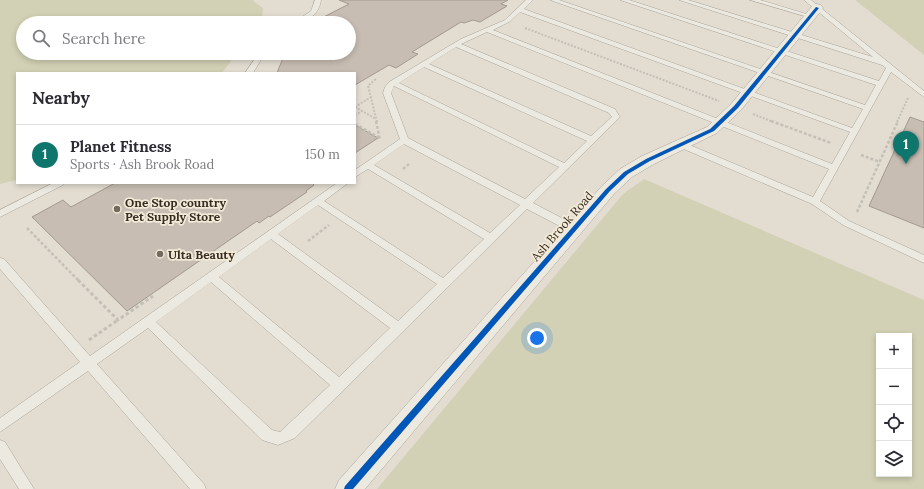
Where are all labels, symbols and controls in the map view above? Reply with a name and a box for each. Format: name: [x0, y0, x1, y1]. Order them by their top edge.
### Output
search box: [16, 16, 356, 60]
icon: search: [30, 27, 52, 49]
text: Search here: [62, 29, 145, 48]
text: Nearby: [32, 87, 90, 109]
pin: 1: [893, 131, 919, 164]
text: Planet Fitness: [70, 137, 171, 156]
text: 1: [42, 146, 48, 163]
text: 150 m: [305, 146, 340, 163]
text: Sports · Ash Brook Road: [70, 156, 214, 173]
street label: Ash Brook Road: [527, 188, 596, 265]
place label: One Stop country Pet Supply Store: [125, 195, 227, 224]
marker: One Stop country Pet Supply Store: [112, 204, 122, 214]
place label: Ulta Beauty: [168, 247, 235, 262]
marker: Ulta Beauty: [155, 249, 165, 259]
your location: [527, 328, 547, 348]
map controls: [876, 333, 912, 477]
button: +: [876, 333, 912, 369]
button: −: [876, 369, 912, 405]
button: locate: [876, 405, 912, 441]
button: layers: [876, 441, 912, 477]

